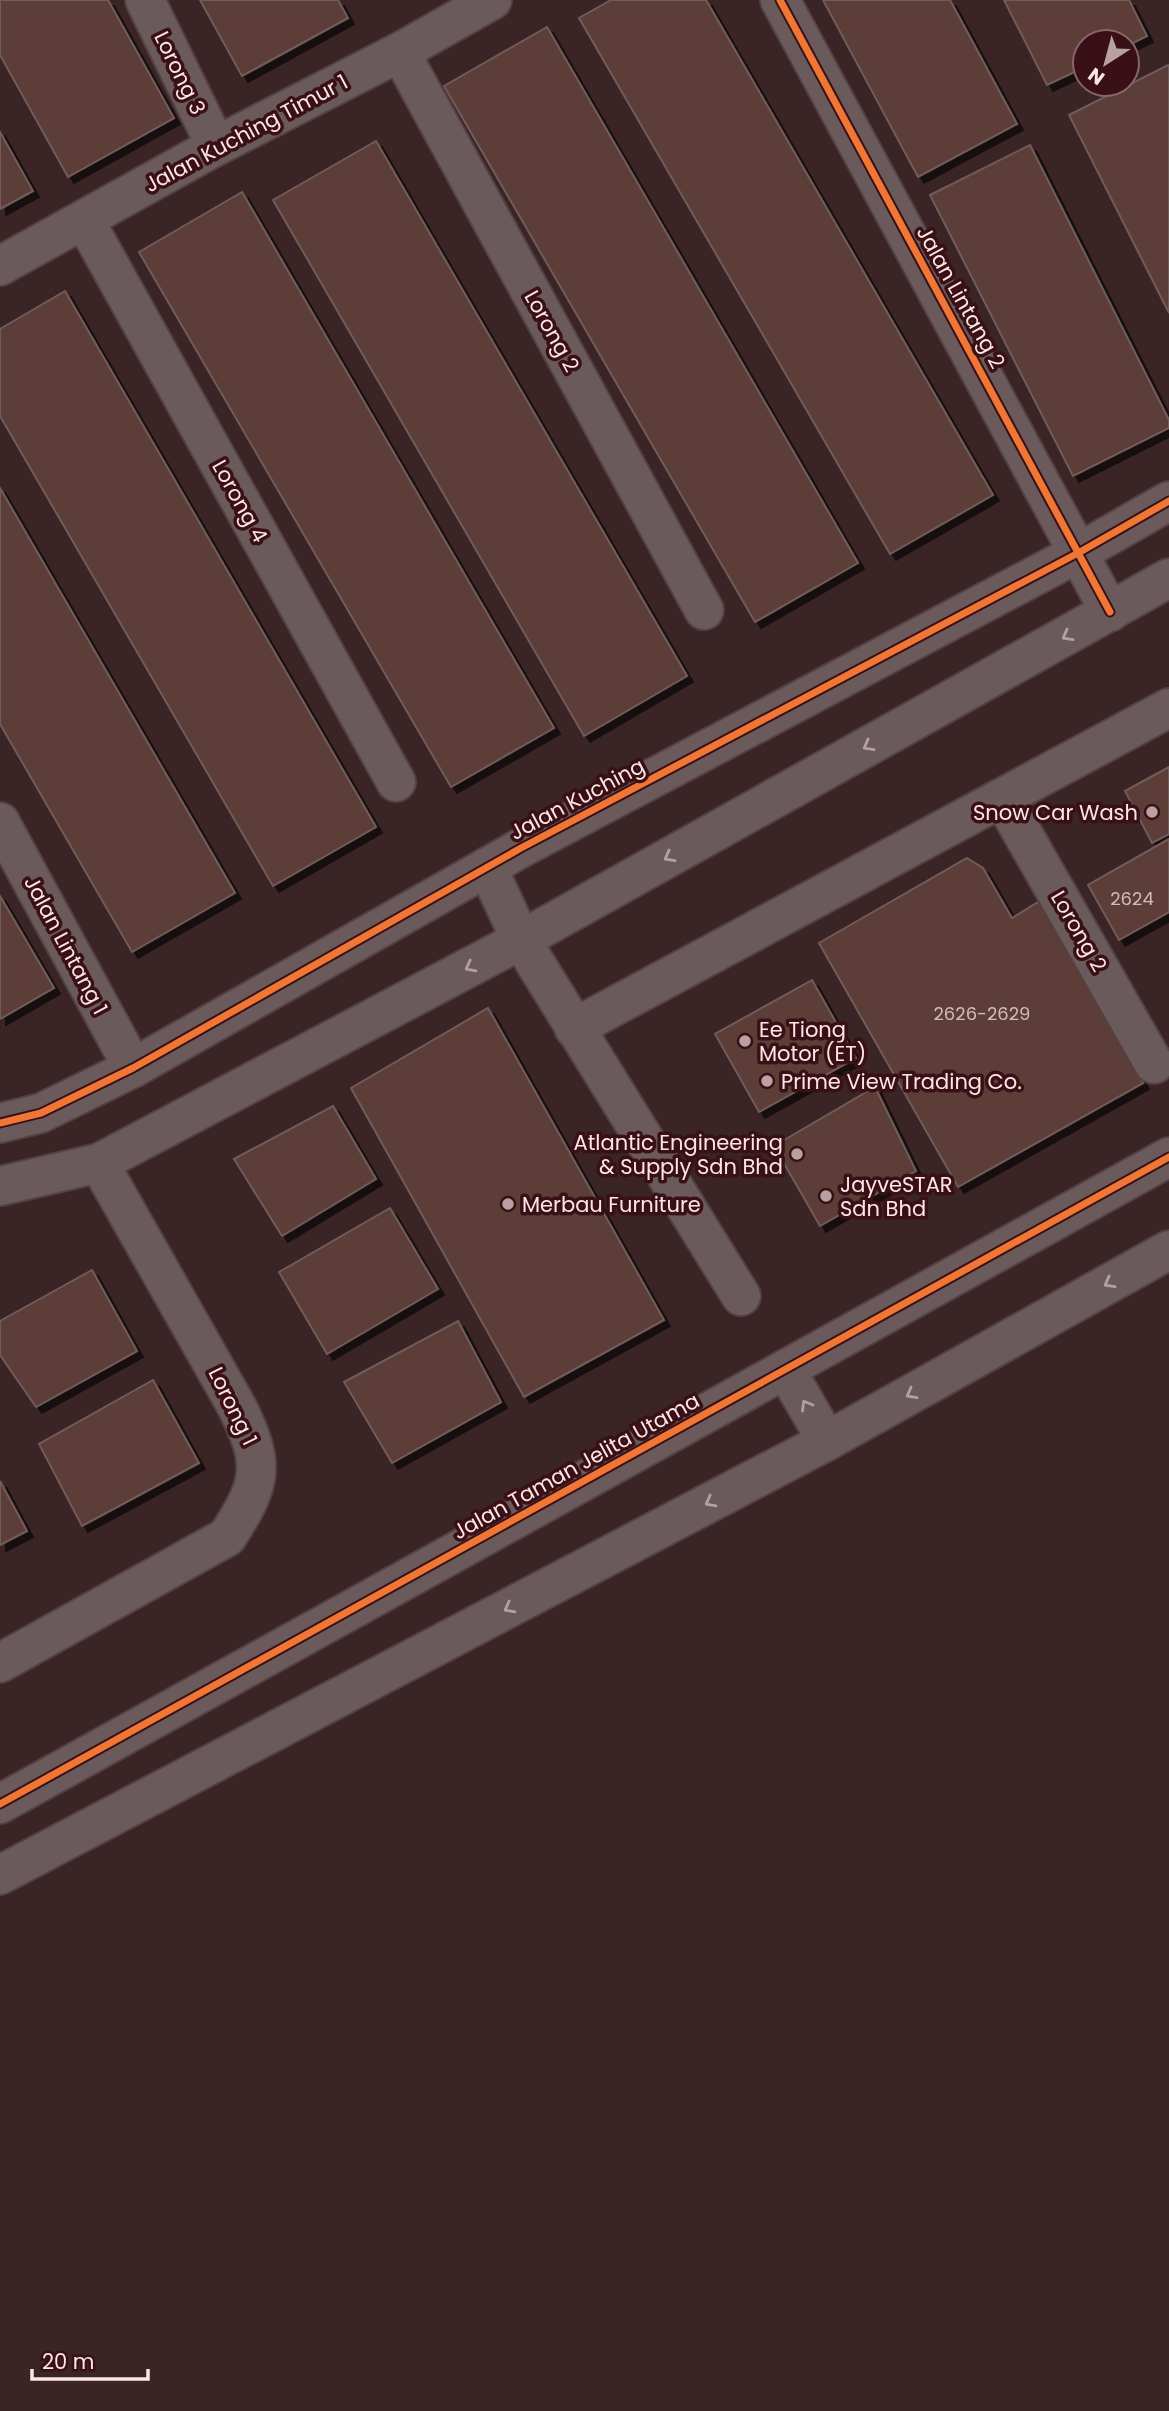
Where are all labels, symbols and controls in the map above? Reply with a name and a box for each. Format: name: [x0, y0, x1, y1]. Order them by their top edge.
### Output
street label: Lorong 3: [147, 26, 213, 120]
north arrow: [1071, 28, 1141, 98]
text: N: [1083, 61, 1110, 91]
street label: Jalan Kuching Timur 1: [139, 67, 353, 199]
street label: Jalan Lintang 2: [910, 221, 1012, 373]
street label: Lorong 2: [518, 285, 586, 377]
street label: Lorong 4: [205, 455, 275, 547]
one-way arrow: [1061, 628, 1074, 641]
one-way arrow: [863, 738, 875, 751]
street label: Jalan Kuching: [505, 751, 649, 847]
place label: Snow Car Wash: [973, 798, 1138, 827]
marker: Snow Car Wash: [1144, 804, 1160, 820]
one-way arrow: [664, 849, 677, 862]
street label: Jalan Lintang 1: [17, 871, 115, 1019]
street label: Lorong 2: [1044, 885, 1114, 977]
house number: 2624: [1110, 886, 1154, 911]
one-way arrow: [465, 959, 477, 972]
house number: 2626-2629: [934, 1001, 1030, 1026]
place label: Ee Tiong Motor (ET): [759, 1015, 866, 1068]
marker: Ee Tiong Motor (ET): [737, 1033, 753, 1049]
place label: Prime View Trading Co.: [781, 1067, 1022, 1096]
marker: Prime View Trading Co.: [759, 1073, 775, 1089]
place label: Atlantic Engineering & Supply Sdn Bhd: [574, 1128, 783, 1181]
marker: Atlantic Engineering & Supply Sdn Bhd: [789, 1146, 805, 1162]
place label: JayveSTAR Sdn Bhd: [840, 1170, 953, 1223]
marker: JayveSTAR Sdn Bhd: [818, 1188, 834, 1204]
place label: Merbau Furniture: [522, 1190, 701, 1219]
marker: Merbau Furniture: [500, 1196, 516, 1212]
one-way arrow: [1104, 1275, 1117, 1289]
street label: Lorong 1: [202, 1362, 264, 1450]
street label: Jalan Taman Jelita Utama: [447, 1386, 705, 1546]
one-way arrow: [905, 1386, 918, 1399]
one-way arrow: [801, 1400, 814, 1413]
one-way arrow: [705, 1494, 718, 1507]
one-way arrow: [504, 1600, 516, 1613]
scale bar: [32, 2338, 147, 2382]
text: 20 m: [42, 2347, 95, 2376]

